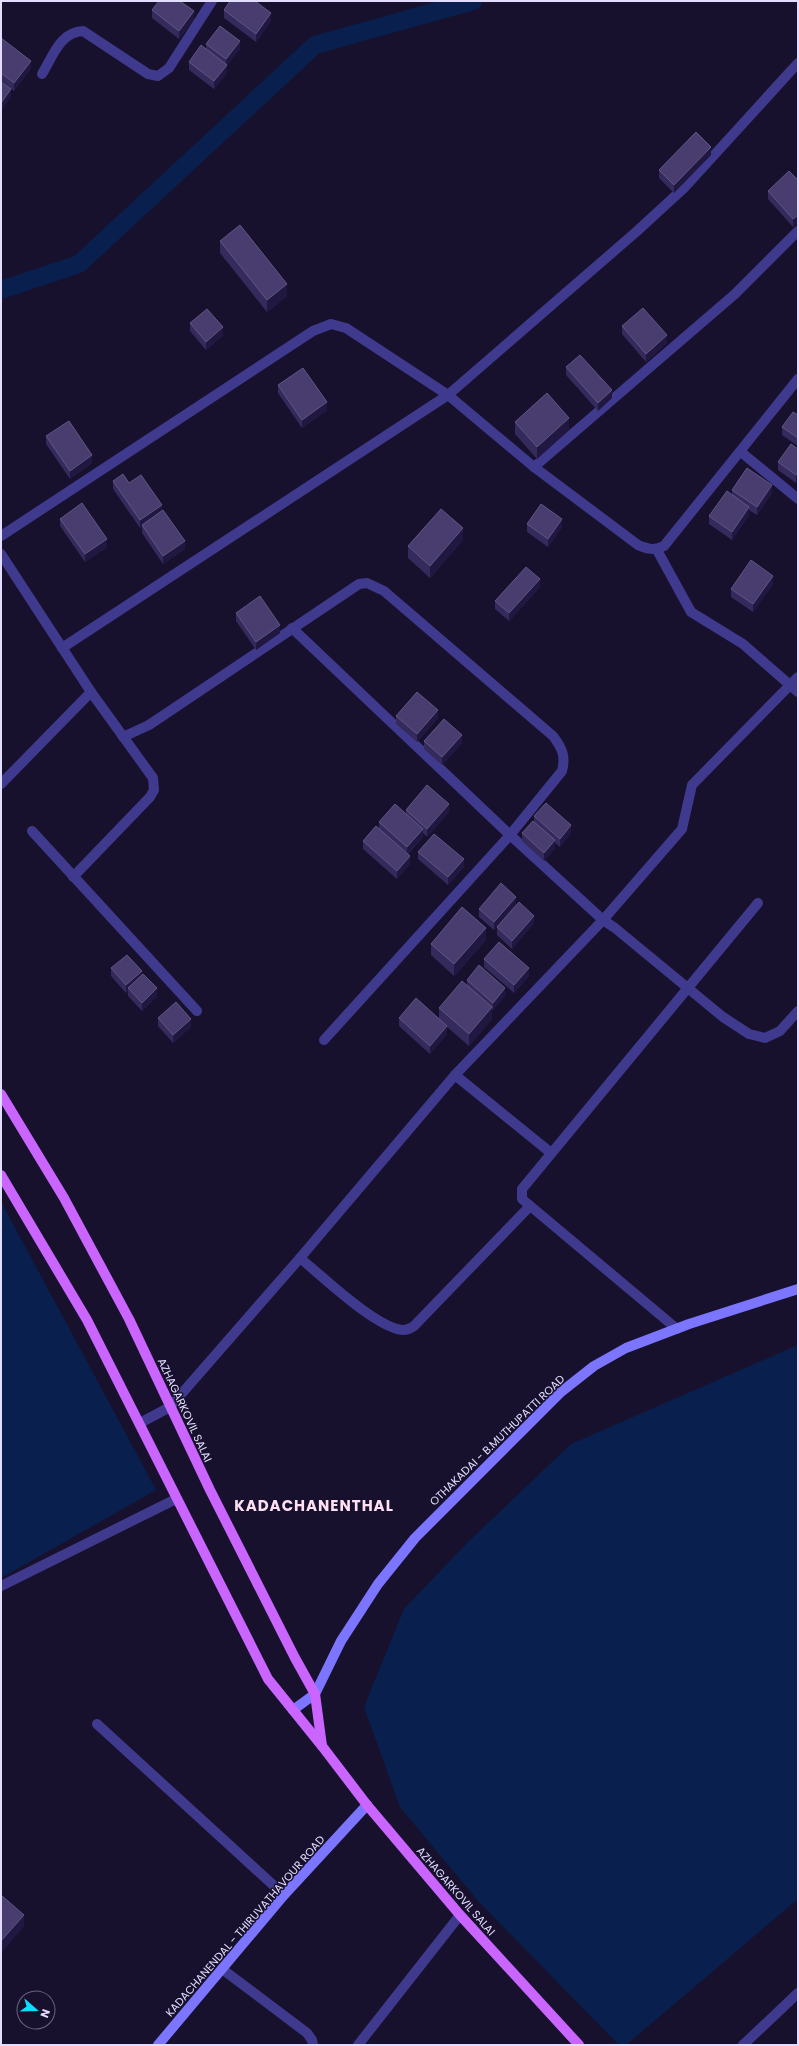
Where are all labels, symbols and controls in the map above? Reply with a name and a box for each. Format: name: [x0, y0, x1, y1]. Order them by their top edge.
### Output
street label: AZHAGARKOVIL SALAI: [154, 1355, 216, 1465]
street label: OTHAKADAI - B.MUTHUPATTI ROAD: [426, 1371, 568, 1509]
district label: KADACHANENTHAL: [234, 1495, 394, 1516]
street label: KADACHANENDAL - THIRUVATHAVOUR ROAD: [162, 1832, 328, 2020]
street label: AZHAGARKOVIL SALAI: [413, 1843, 499, 1939]
north arrow: [16, 1990, 56, 2030]
text: N: [36, 2007, 54, 2020]

